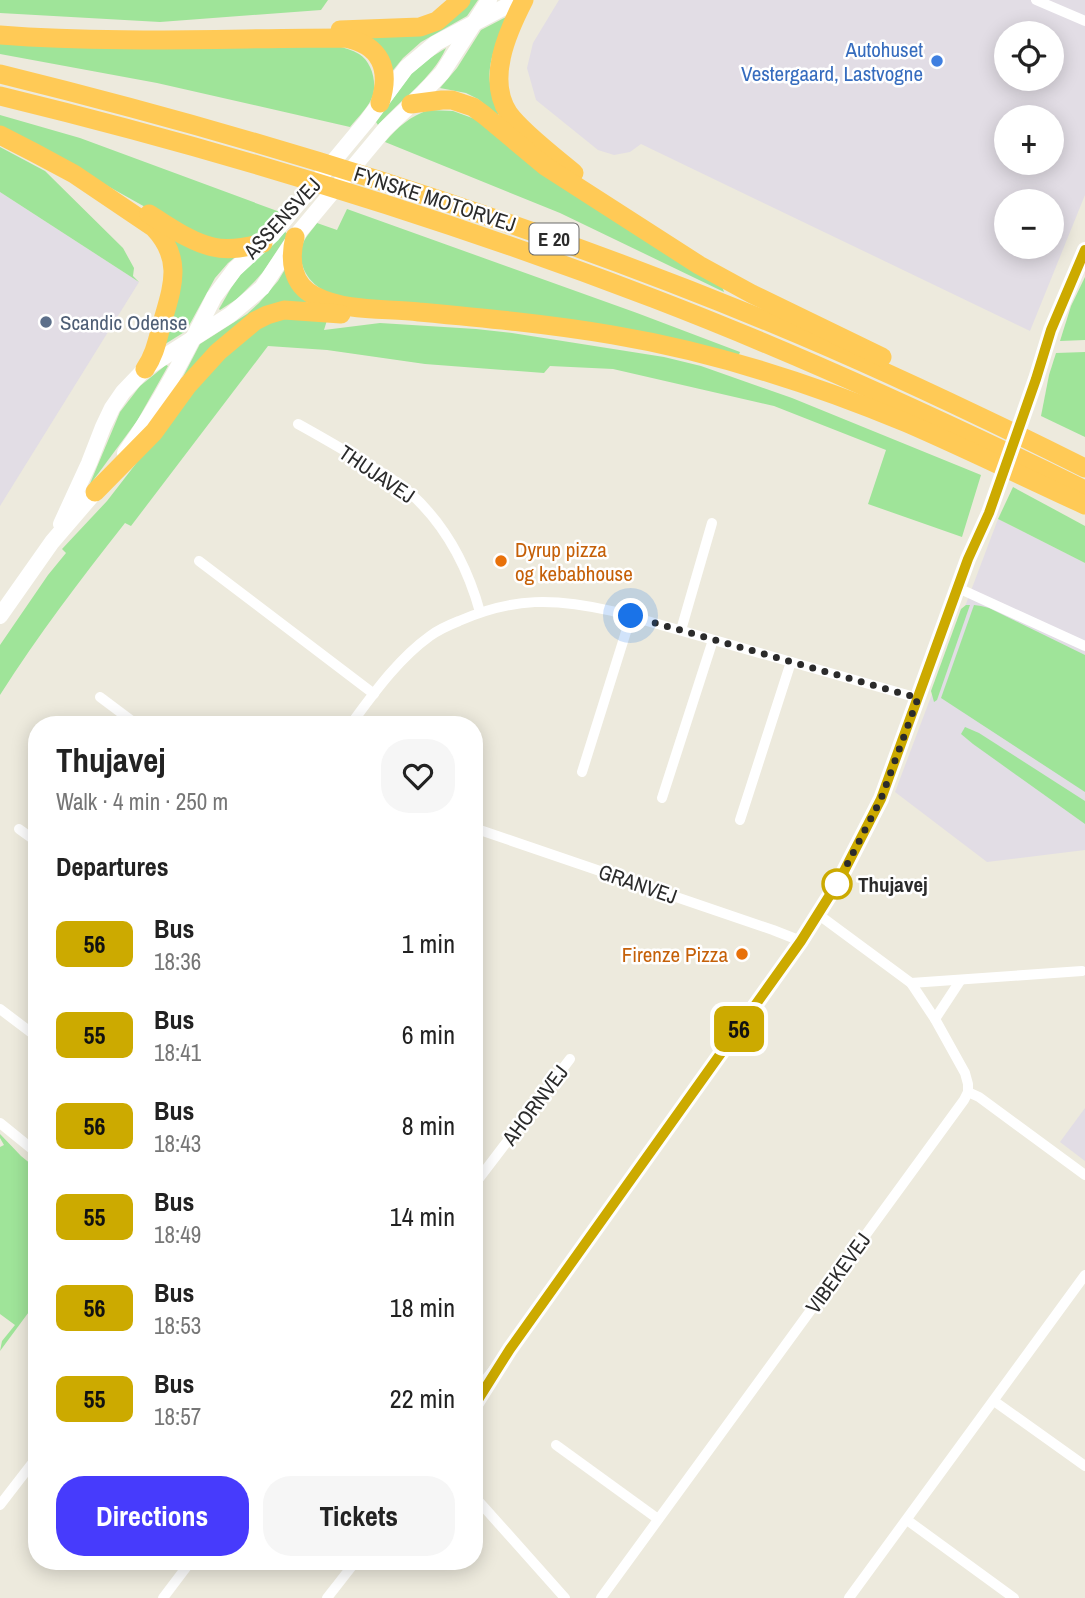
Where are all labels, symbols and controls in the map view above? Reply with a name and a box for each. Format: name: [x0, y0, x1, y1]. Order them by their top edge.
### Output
map controls: [994, 21, 1064, 259]
button: locate: [994, 21, 1064, 91]
place label: Autohuset Vestergaard, Lastvogne: [741, 35, 923, 88]
marker: Autohuset Vestergaard, Lastvogne: [929, 53, 945, 69]
button: +: [994, 105, 1064, 175]
street label: FYNSKE MOTORVEJ: [350, 159, 520, 239]
street label: ASSENSVEJ: [236, 171, 327, 266]
button: −: [994, 189, 1064, 259]
road number: E 20: [530, 224, 578, 255]
place label: Scandic Odense: [60, 308, 187, 337]
marker: Scandic Odense: [38, 314, 54, 330]
street label: THUJAVEJ: [333, 438, 421, 510]
place label: Dyrup pizza og kebabhouse: [515, 535, 633, 588]
marker: Dyrup pizza og kebabhouse: [493, 553, 509, 569]
your location: [613, 598, 648, 633]
text: Thujavej: [56, 738, 166, 782]
button: heart: [381, 739, 455, 813]
text: Walk · 4 min · 250 m: [56, 786, 228, 817]
text: Departures: [56, 849, 169, 884]
street label: GRANVEJ: [595, 857, 681, 911]
marker: Thujavej: [822, 869, 852, 899]
place label: Thujavej: [858, 870, 928, 899]
text: Bus: [154, 911, 194, 946]
text: 1 min: [402, 926, 455, 961]
text: 56: [84, 928, 105, 960]
place label: Firenze Pizza: [622, 940, 728, 969]
text: 18:36: [154, 946, 201, 977]
marker: Firenze Pizza: [734, 946, 750, 962]
text: Bus: [154, 1002, 194, 1037]
line badge: 56: [708, 1006, 770, 1052]
text: 56: [728, 1013, 750, 1045]
text: 6 min: [402, 1017, 455, 1052]
text: 55: [84, 1019, 105, 1051]
text: 18:41: [154, 1037, 201, 1068]
street label: AHORNVEJ: [495, 1059, 575, 1152]
text: Bus: [154, 1093, 194, 1128]
text: 8 min: [402, 1108, 455, 1143]
text: 56: [84, 1110, 105, 1142]
text: 18:43: [154, 1128, 201, 1159]
text: Bus: [154, 1184, 194, 1219]
text: 14 min: [390, 1199, 455, 1234]
text: 55: [84, 1201, 105, 1233]
text: 18:49: [154, 1219, 201, 1250]
street label: VIBEKEVEJ: [799, 1227, 877, 1319]
text: Bus: [154, 1275, 194, 1310]
text: 18 min: [390, 1290, 455, 1325]
text: 56: [84, 1292, 105, 1324]
text: 18:53: [154, 1310, 201, 1341]
text: Bus: [154, 1366, 194, 1401]
text: 22 min: [390, 1381, 455, 1416]
text: 55: [84, 1383, 105, 1415]
text: 18:57: [154, 1401, 201, 1432]
button: Directions: [56, 1476, 249, 1556]
button: Tickets: [263, 1476, 455, 1556]

